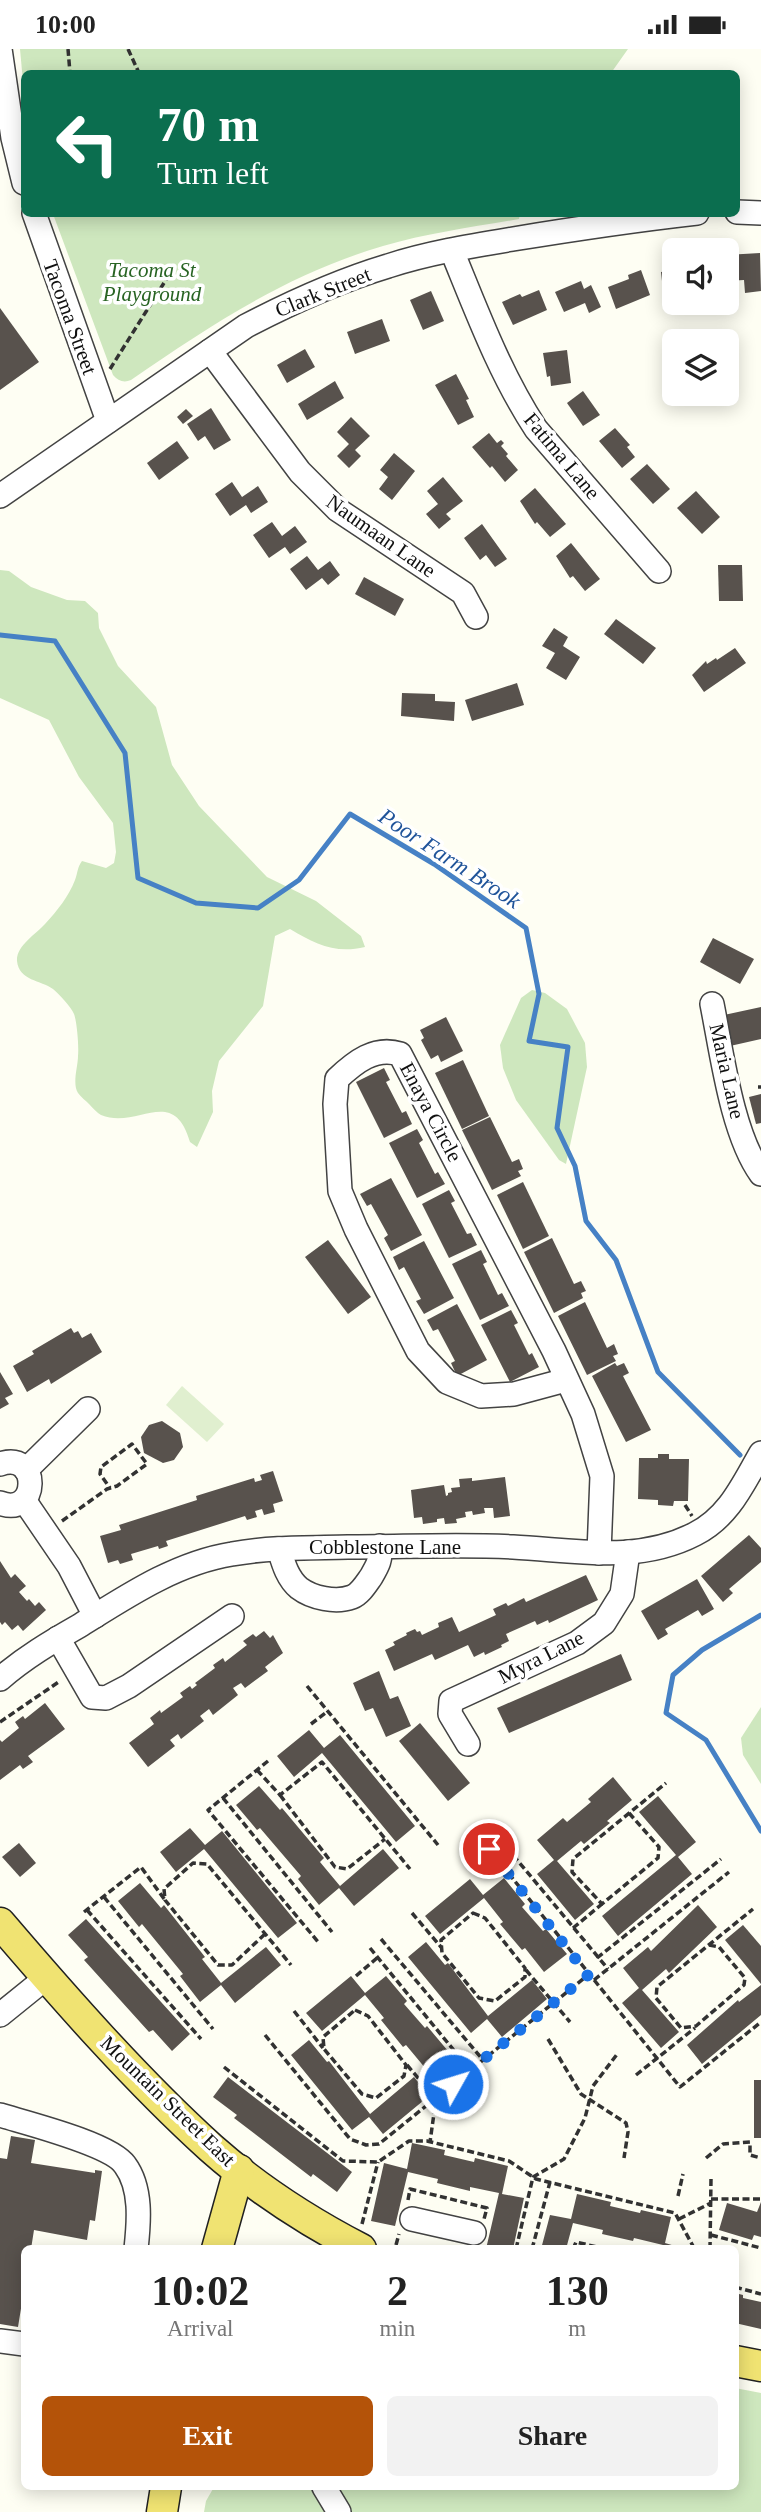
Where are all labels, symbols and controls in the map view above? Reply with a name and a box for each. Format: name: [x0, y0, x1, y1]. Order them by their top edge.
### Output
text: 10:00: [35, 10, 96, 39]
text: 70 m: [157, 97, 259, 152]
icon: left: [42, 98, 133, 189]
text: Turn left: [157, 155, 269, 191]
map controls: [662, 238, 739, 406]
button: sound: [662, 238, 739, 315]
street label: Tacoma Street: [38, 256, 102, 378]
park label: Tacoma St Playground: [102, 258, 202, 306]
street label: Clark Street: [272, 262, 374, 322]
button: layers: [662, 329, 739, 406]
street label: Fatima Lane: [519, 408, 605, 504]
street label: Naumaan Lane: [322, 490, 440, 582]
water label: Poor Farm Brook: [373, 803, 526, 914]
street label: Maria Lane: [704, 1021, 750, 1121]
street label: Enaya Circle: [395, 1058, 467, 1166]
street label: Cobblestone Lane: [309, 1535, 461, 1559]
street label: Myra Lane: [494, 1625, 588, 1689]
pin: [459, 1819, 519, 1879]
icon: arrive: [470, 1830, 508, 1868]
street label: Mountain Street East: [96, 2031, 240, 2171]
position arrow: [416, 2047, 490, 2121]
text: 10:02: [151, 2268, 249, 2314]
text: 2: [387, 2268, 408, 2314]
text: 130: [546, 2268, 609, 2314]
text: Arrival: [167, 2316, 234, 2341]
text: min: [380, 2316, 415, 2341]
text: m: [568, 2316, 586, 2341]
button: Exit: [42, 2396, 373, 2476]
button: Share: [387, 2396, 718, 2476]

